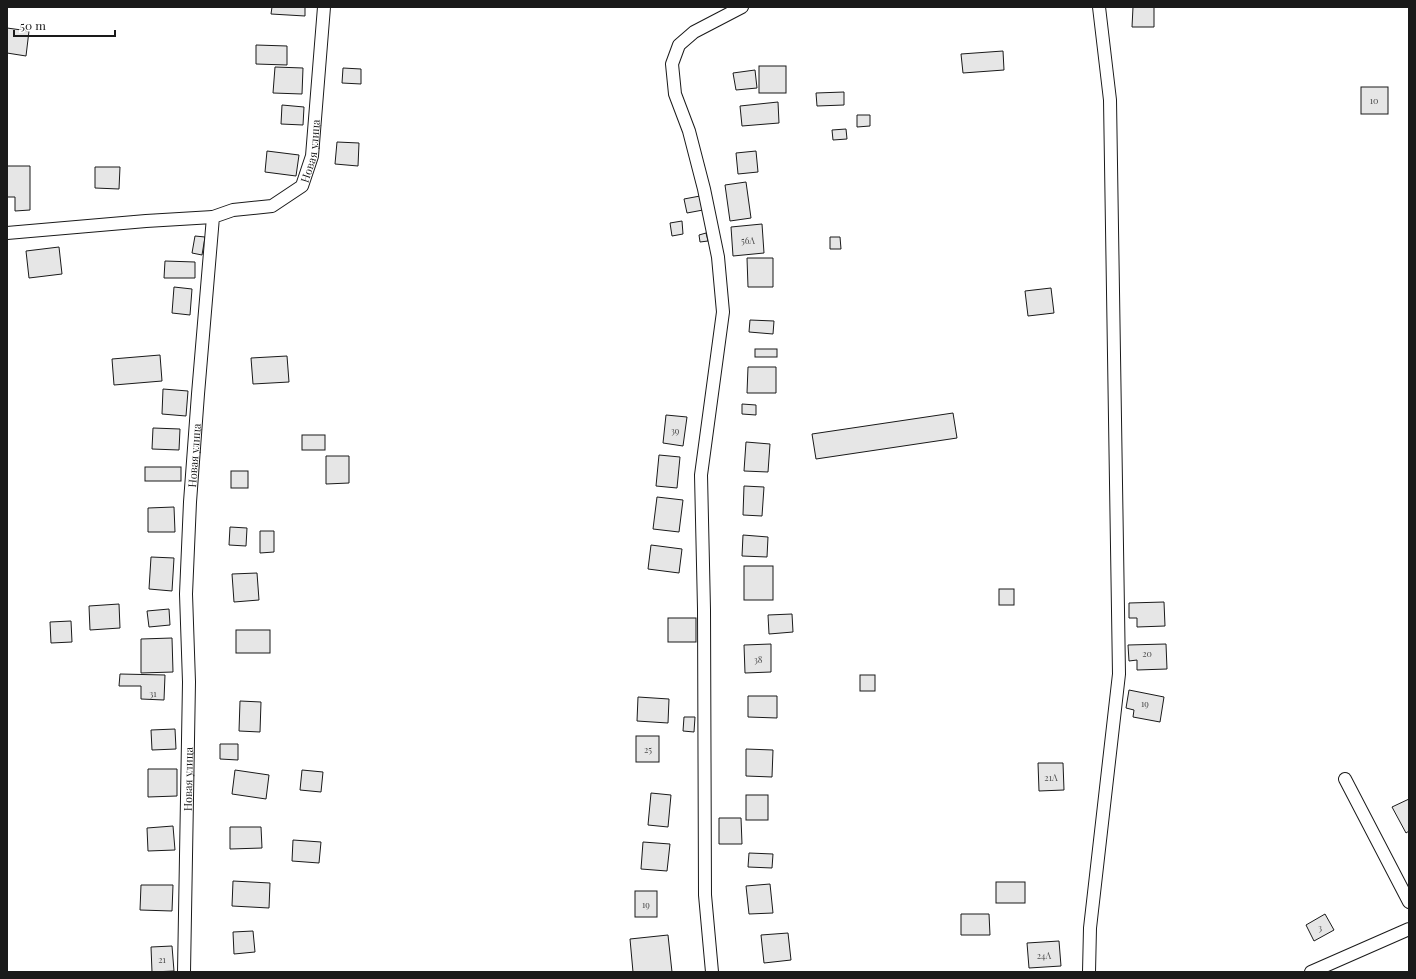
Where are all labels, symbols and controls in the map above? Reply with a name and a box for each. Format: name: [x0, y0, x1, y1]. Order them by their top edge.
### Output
scale bar: [14, 12, 115, 38]
text: 50 m: [20, 17, 46, 33]
house number: 10: [1370, 94, 1378, 106]
street label: Новая улица: [296, 118, 322, 184]
house number: 56А: [741, 234, 755, 246]
street label: Новая улица: [184, 422, 203, 488]
house number: 39: [671, 424, 680, 436]
house number: 20: [1142, 647, 1152, 659]
house number: 38: [754, 653, 763, 665]
house number: 31: [149, 687, 157, 699]
house number: 19: [1141, 697, 1149, 709]
house number: 25: [644, 743, 652, 755]
street label: Новая улица: [179, 746, 195, 811]
house number: 21А: [1044, 771, 1058, 783]
house number: 19: [642, 898, 650, 910]
house number: 3: [1318, 921, 1322, 933]
house number: 24А: [1037, 949, 1052, 961]
house number: 21: [158, 953, 166, 965]

